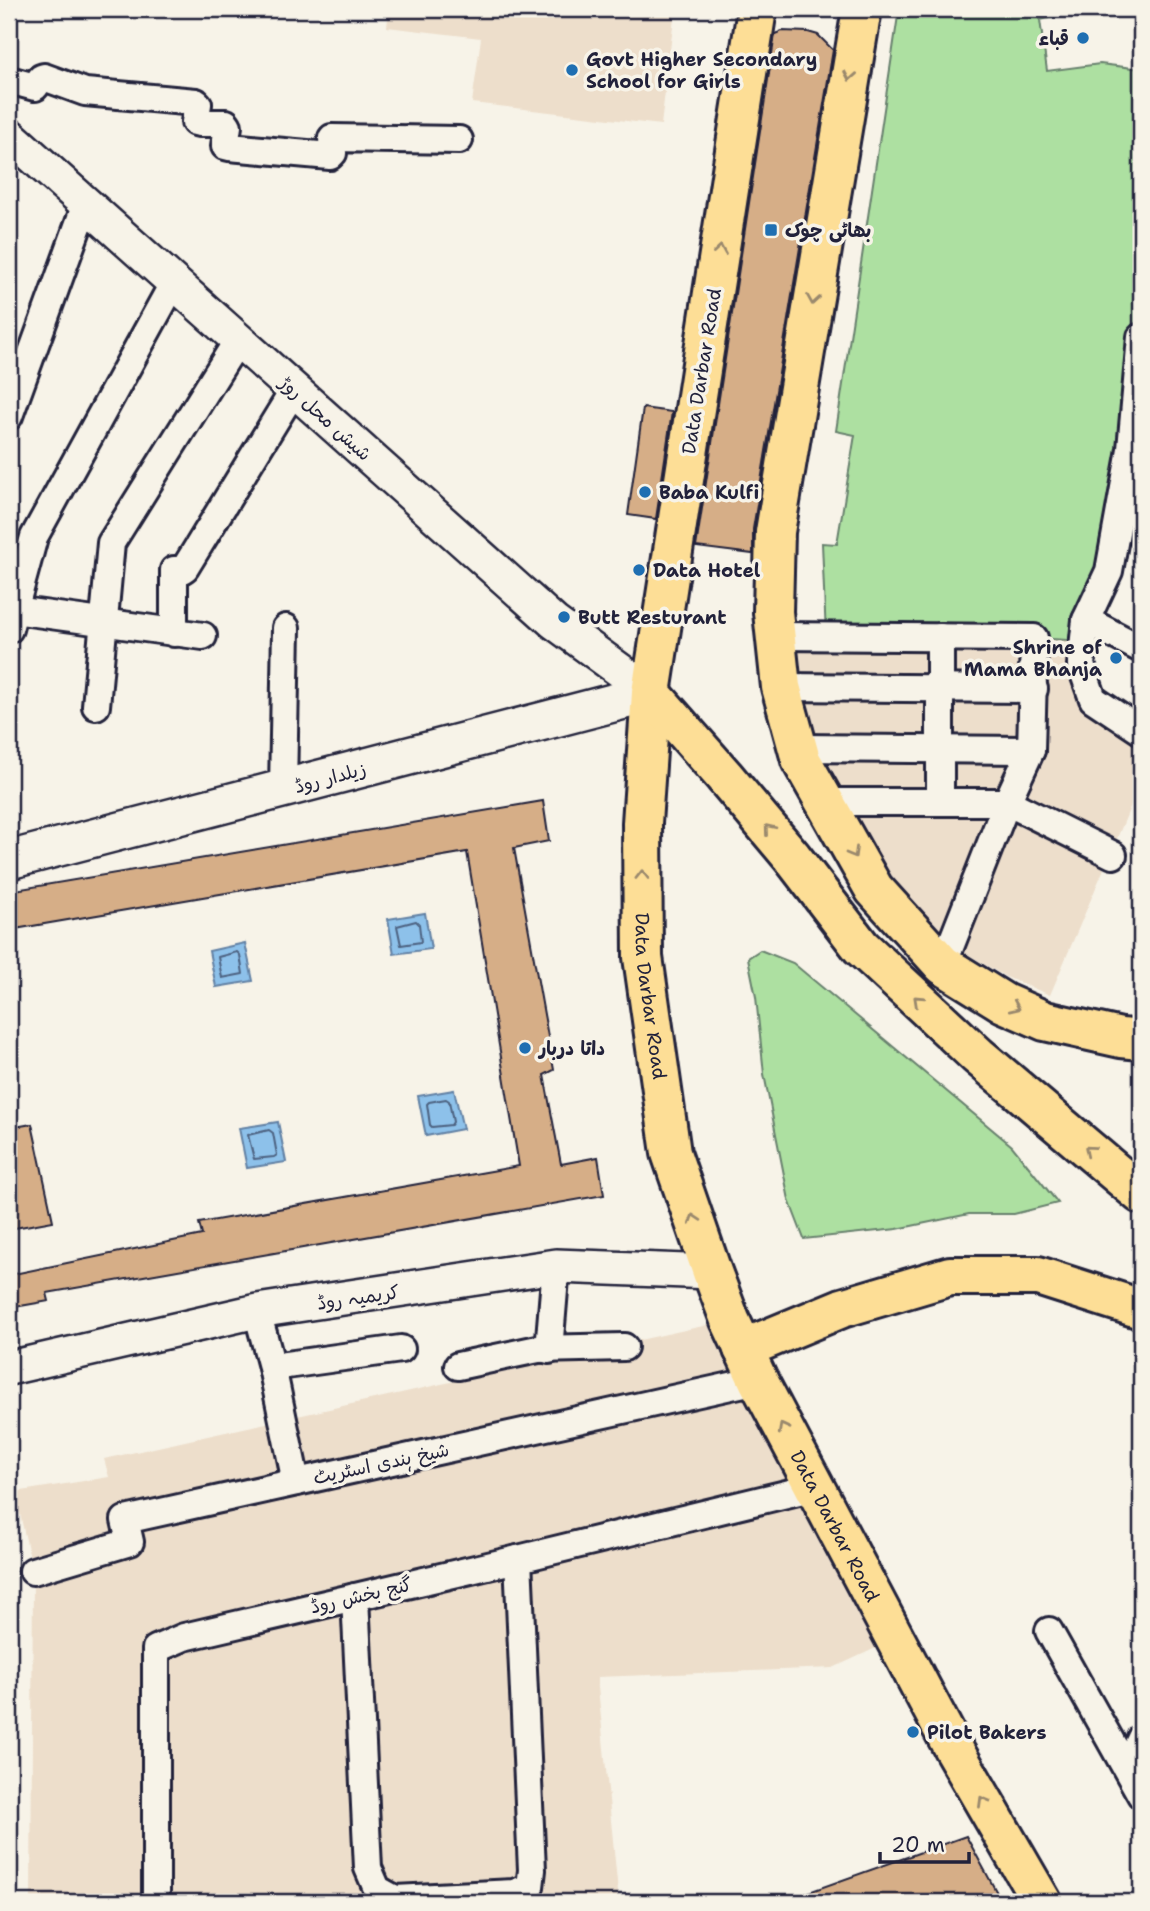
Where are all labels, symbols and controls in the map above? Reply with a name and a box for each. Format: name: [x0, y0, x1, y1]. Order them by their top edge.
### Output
place label: قباء: [1039, 26, 1069, 51]
marker: قباء: [1075, 30, 1091, 46]
place label: Govt Higher Secondary School for Girls: [586, 47, 817, 94]
marker: Govt Higher Secondary School for Girls: [564, 62, 580, 78]
one-way arrow: [843, 70, 858, 82]
place label: بھاٹی چوک: [785, 218, 871, 243]
marker: بھاٹی چوک: [763, 222, 779, 238]
one-way arrow: [712, 244, 727, 255]
street label: Data Darbar Road: [676, 286, 727, 456]
one-way arrow: [806, 295, 821, 306]
street label: شیش محل روڑ: [273, 369, 377, 466]
place label: Baba Kulfi: [659, 480, 759, 505]
marker: Baba Kulfi: [637, 484, 653, 500]
place label: Data Hotel: [653, 558, 761, 583]
marker: Data Hotel: [631, 562, 647, 578]
place label: Butt Resturant: [578, 605, 726, 630]
marker: Butt Resturant: [556, 609, 572, 625]
place label: Shrine of Mama Bhanja: [964, 635, 1102, 682]
marker: Shrine of Mama Bhanja: [1108, 650, 1124, 666]
street label: زیلدار روڈ: [292, 756, 369, 799]
one-way arrow: [765, 825, 777, 838]
one-way arrow: [845, 846, 858, 859]
one-way arrow: [634, 869, 650, 879]
street label: Data Darbar Road: [630, 912, 672, 1081]
one-way arrow: [913, 996, 926, 1009]
one-way arrow: [1008, 999, 1020, 1013]
place label: داتا دربار: [537, 1036, 605, 1061]
marker: داتا دربار: [517, 1040, 533, 1056]
one-way arrow: [1084, 1146, 1097, 1158]
one-way arrow: [688, 1213, 702, 1225]
street label: کریمیہ روڈ: [315, 1279, 401, 1316]
one-way arrow: [778, 1422, 791, 1435]
street label: شیخ ہندی اسٹریٹ: [311, 1437, 452, 1492]
street label: Data Darbar Road: [785, 1446, 885, 1606]
street label: گنج بخش روڈ: [308, 1572, 414, 1619]
place label: Pilot Bakers: [927, 1720, 1046, 1745]
marker: Pilot Bakers: [905, 1724, 921, 1740]
one-way arrow: [978, 1795, 991, 1808]
scale bar: [880, 1820, 970, 1864]
text: 20 m: [891, 1831, 945, 1859]

